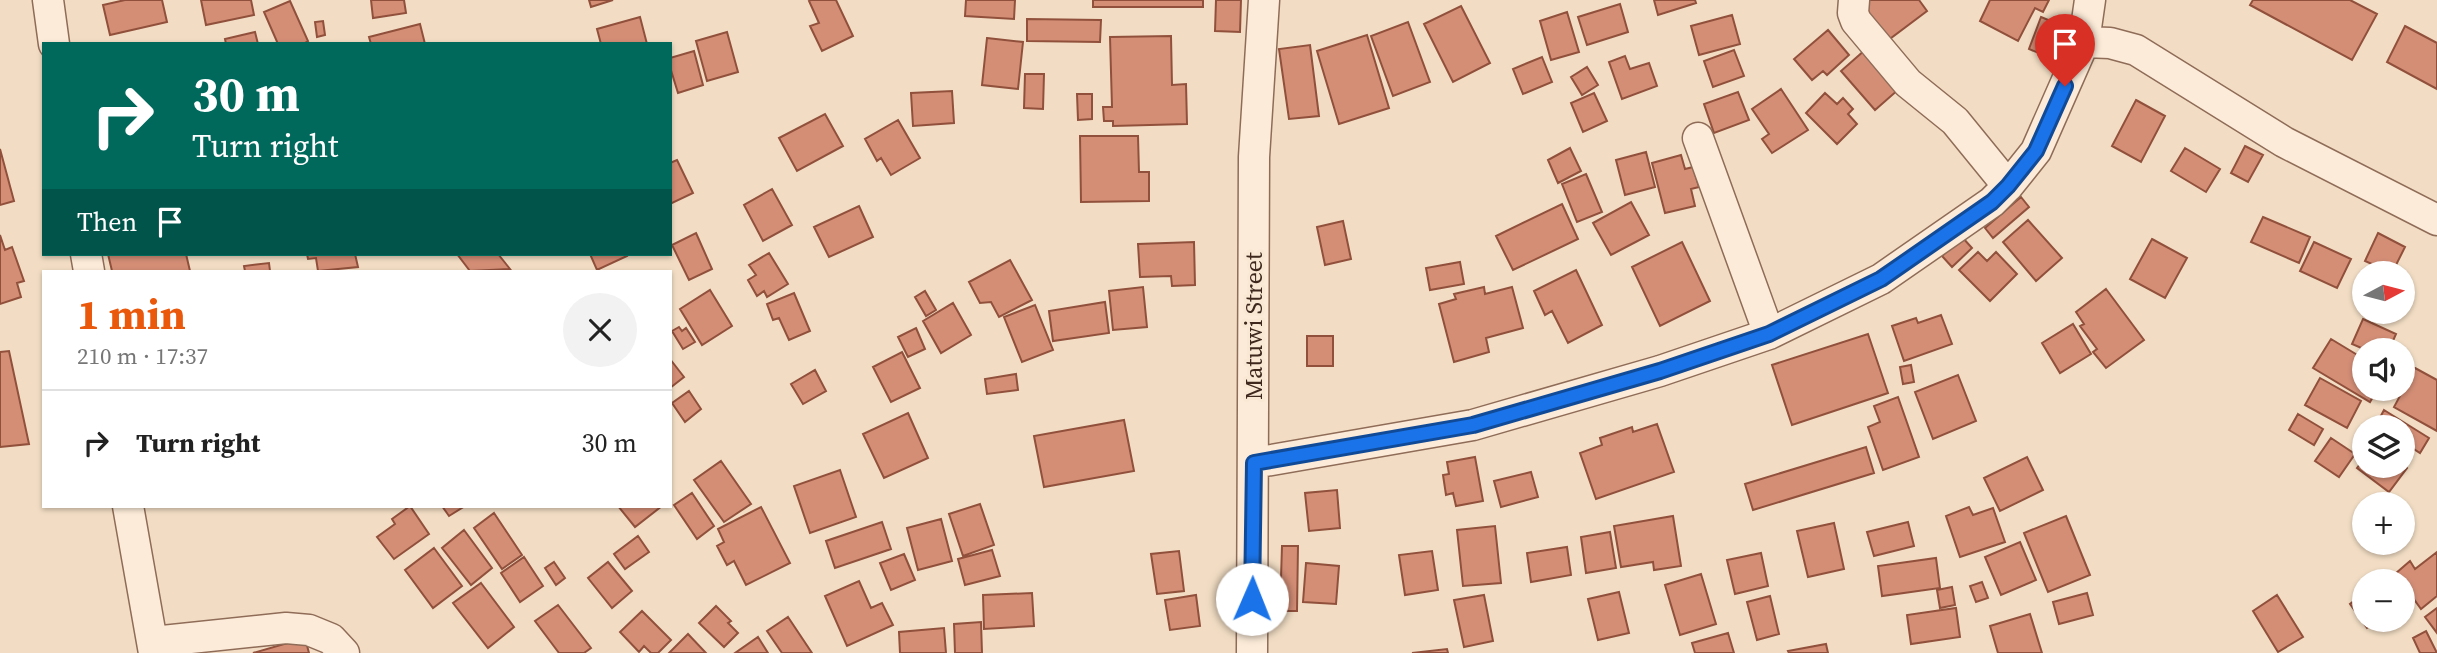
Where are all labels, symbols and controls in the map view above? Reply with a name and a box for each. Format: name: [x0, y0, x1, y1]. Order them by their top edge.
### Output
pin: [2035, 14, 2095, 86]
icon: arrive: [2046, 25, 2084, 63]
text: 30 m: [192, 60, 300, 127]
icon: right: [77, 70, 168, 161]
text: Turn right: [192, 124, 338, 168]
icon: arrive: [151, 203, 189, 241]
text: Then: [77, 204, 137, 240]
street label: Matuwi Street: [1237, 252, 1270, 400]
north arrow: [2352, 261, 2415, 324]
map controls: [2352, 261, 2415, 632]
text: 1 min: [77, 285, 186, 343]
button: close: [563, 293, 637, 367]
button: sound: [2352, 338, 2415, 401]
text: 210 m · 17:37: [77, 340, 208, 372]
button: layers: [2352, 415, 2415, 478]
icon: right: [77, 424, 115, 462]
text: Turn right: [136, 425, 260, 461]
text: 30 m: [582, 425, 637, 461]
button: +: [2352, 492, 2415, 555]
position arrow: [1215, 562, 1289, 636]
button: −: [2352, 569, 2415, 632]

